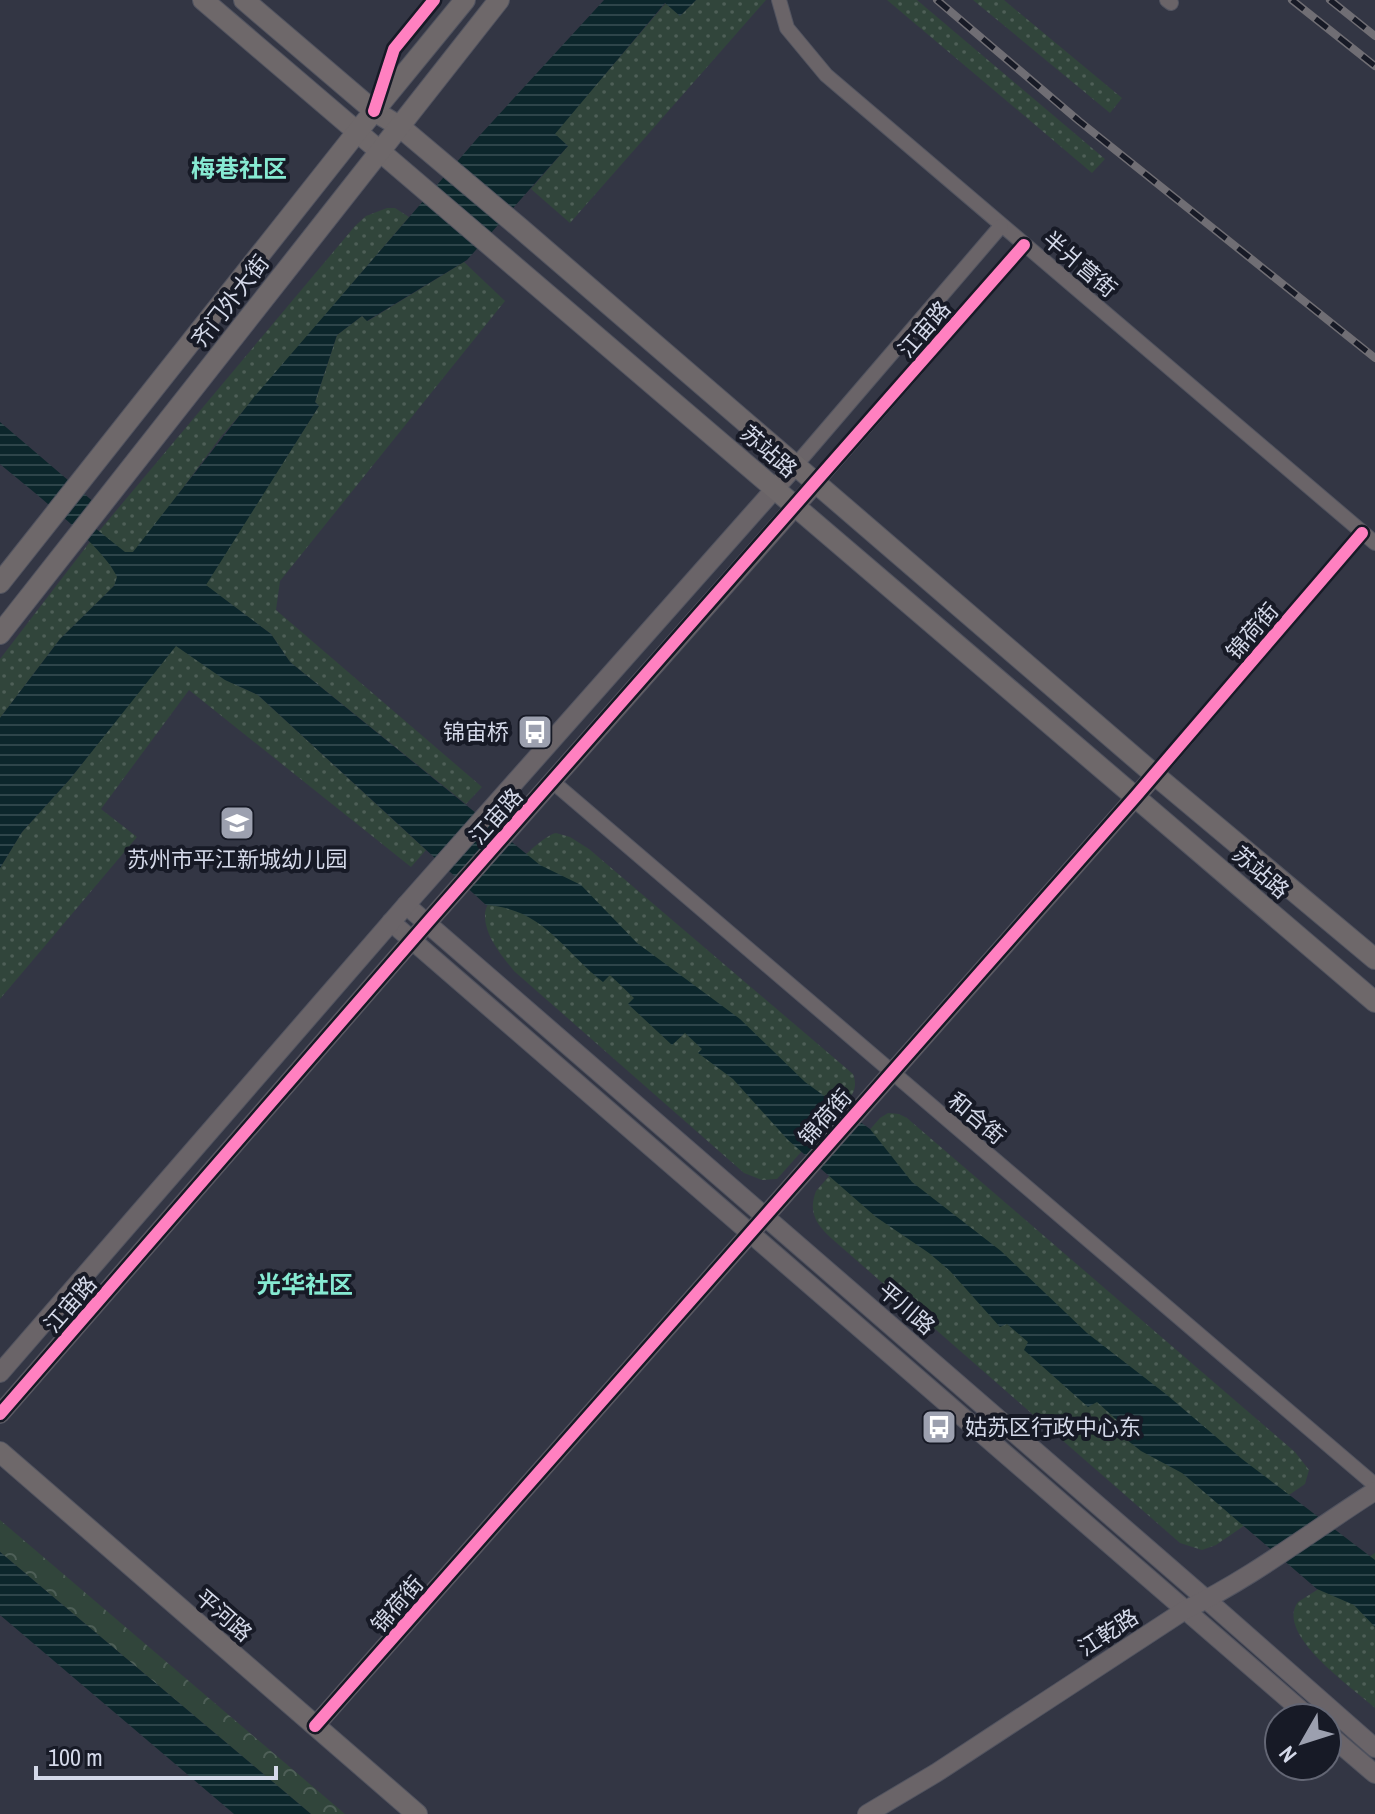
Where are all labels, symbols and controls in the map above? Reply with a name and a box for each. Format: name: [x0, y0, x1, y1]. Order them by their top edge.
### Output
district label: 梅巷社区: [191, 152, 287, 184]
street label: 半爿营街: [1037, 224, 1123, 304]
street label: 齐门外大街: [184, 248, 276, 354]
street label: 江宙路: [891, 294, 957, 364]
street label: 苏站路: [734, 418, 804, 484]
street label: 锦荷街: [1219, 596, 1285, 666]
bus stop icon: 锦宙桥: [516, 713, 554, 751]
place label: 锦宙桥: [443, 717, 509, 747]
street label: 江宙路: [463, 781, 529, 851]
school or university icon: 苏州市平江新城幼儿园: [218, 804, 256, 842]
street label: 苏站路: [1226, 839, 1296, 905]
place label: 苏州市平江新城幼儿园: [127, 844, 347, 874]
street label: 锦荷街: [792, 1082, 858, 1152]
street label: 和合街: [942, 1085, 1012, 1151]
district label: 光华社区: [257, 1268, 353, 1300]
street label: 江宙路: [37, 1269, 103, 1339]
street label: 平川路: [872, 1275, 942, 1341]
bus stop icon: 姑苏区行政中心东: [920, 1408, 958, 1446]
place label: 姑苏区行政中心东: [965, 1412, 1141, 1442]
street label: 锦荷街: [364, 1569, 430, 1639]
street label: 平河路: [189, 1582, 259, 1648]
street label: 江乾路: [1072, 1601, 1144, 1663]
north arrow: [1263, 1702, 1343, 1782]
scale bar: [36, 1730, 276, 1780]
text: N: [1272, 1740, 1303, 1769]
text: 100 m: [48, 1741, 103, 1773]

